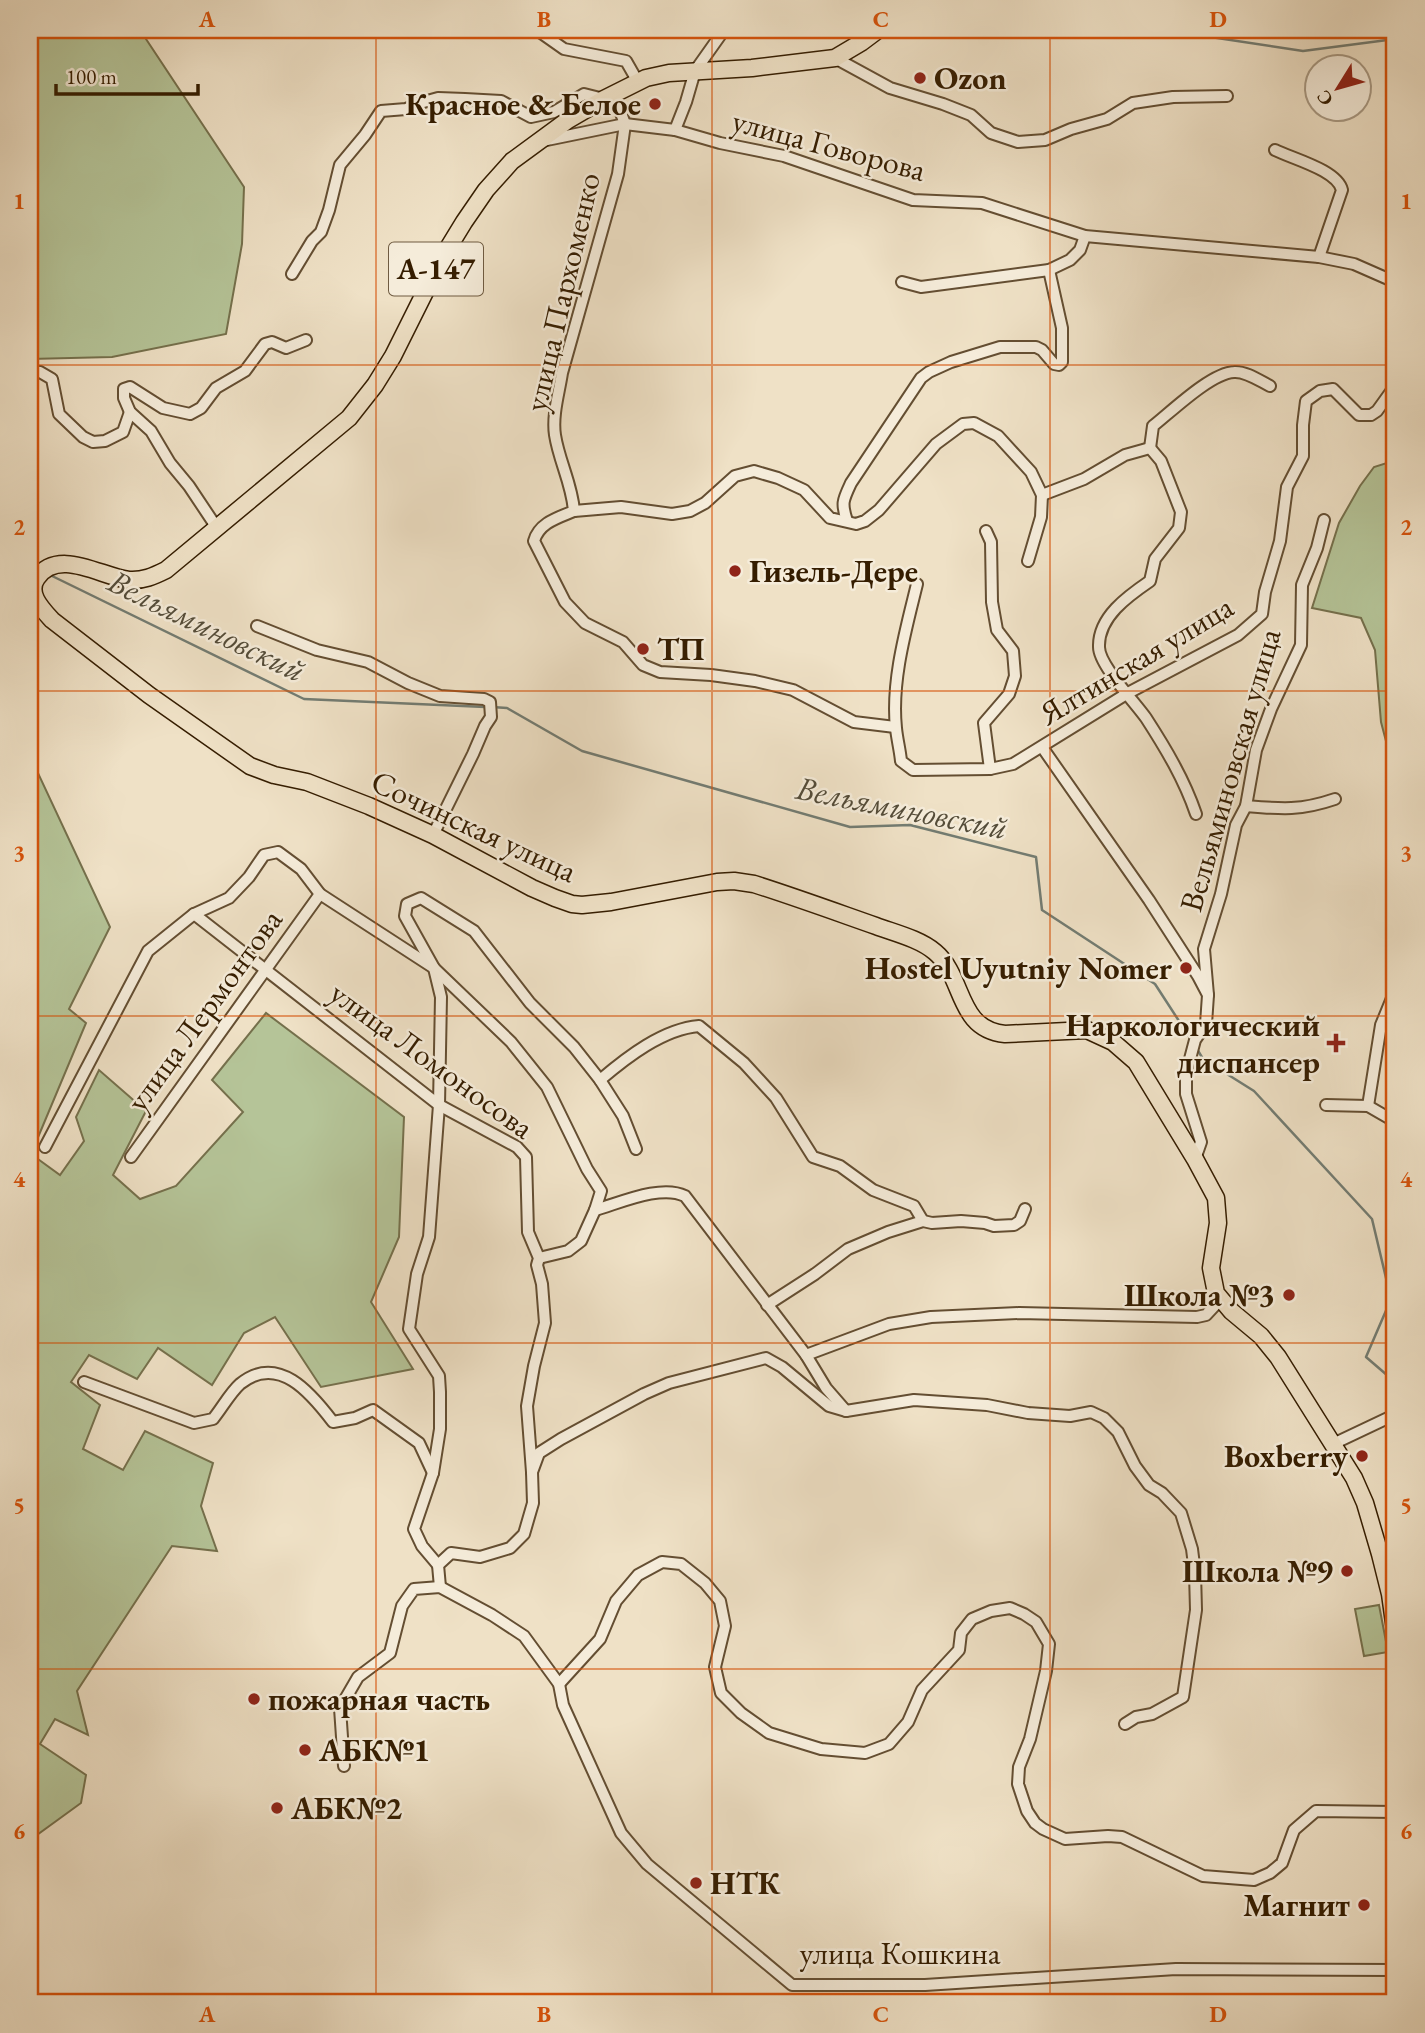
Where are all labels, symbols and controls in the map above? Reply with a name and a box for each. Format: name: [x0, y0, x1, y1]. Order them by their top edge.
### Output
text: A: [198, 4, 216, 34]
text: B: [537, 4, 551, 34]
text: C: [873, 4, 889, 34]
text: D: [1209, 4, 1227, 34]
scale bar: [56, 52, 198, 96]
north arrow: [1302, 52, 1372, 122]
place label: Ozon: [934, 57, 1007, 99]
text: 100 m: [66, 63, 117, 90]
marker: Ozon: [912, 70, 928, 86]
place label: Красное & Белое: [405, 83, 641, 125]
text: С: [1311, 85, 1339, 111]
marker: Красное & Белое: [647, 96, 663, 112]
street label: улица Говорова: [728, 99, 931, 191]
street label: улица Пархоменко: [514, 168, 610, 416]
text: 1: [13, 186, 25, 216]
text: 1: [1400, 186, 1412, 216]
road number: А-147: [389, 243, 483, 296]
text: 2: [13, 512, 25, 542]
text: 2: [1400, 512, 1412, 542]
place label: Гизель-Дере: [749, 550, 918, 592]
water label: Вельяминовский: [100, 559, 312, 692]
marker: Гизель-Дере: [727, 563, 743, 579]
street label: Ялтинская улица: [1030, 585, 1241, 735]
street label: Вельяминовская улица: [1170, 623, 1291, 916]
place label: ТП: [657, 628, 705, 670]
marker: ТП: [635, 641, 651, 657]
street label: Сочинская улица: [365, 760, 584, 892]
water label: Вельяминовский: [792, 766, 1011, 849]
text: 3: [13, 838, 25, 868]
text: 3: [1400, 838, 1412, 868]
street label: улица Лермонтова: [116, 900, 292, 1120]
place label: Hostel Uyutniy Nomer: [865, 947, 1173, 989]
marker: Hostel Uyutniy Nomer: [1178, 960, 1194, 976]
street label: улица Ломоносова: [322, 972, 543, 1148]
place label: Наркологический диспансер: [1066, 1004, 1320, 1083]
marker: Наркологический диспансер: [1326, 1033, 1346, 1053]
text: 4: [13, 1164, 26, 1194]
text: 4: [1400, 1164, 1413, 1194]
place label: Школа №3: [1124, 1274, 1275, 1316]
marker: Школа №3: [1281, 1287, 1297, 1303]
place label: Boxberry: [1224, 1435, 1349, 1477]
marker: Boxberry: [1354, 1448, 1370, 1464]
text: 5: [13, 1490, 25, 1520]
text: 5: [1400, 1490, 1412, 1520]
place label: Школа №9: [1182, 1550, 1333, 1592]
marker: Школа №9: [1339, 1563, 1355, 1579]
place label: пожарная часть: [268, 1678, 490, 1720]
marker: пожарная часть: [246, 1691, 262, 1707]
place label: АБК№1: [318, 1729, 430, 1771]
marker: АБК№1: [297, 1742, 313, 1758]
place label: АБК№2: [290, 1787, 402, 1829]
marker: АБК№2: [269, 1800, 285, 1816]
text: 6: [13, 1816, 25, 1846]
text: 6: [1400, 1816, 1412, 1846]
place label: НТК: [710, 1862, 781, 1904]
marker: НТК: [688, 1875, 704, 1891]
place label: Магнит: [1243, 1884, 1351, 1926]
marker: Магнит: [1356, 1897, 1372, 1913]
street label: улица Кошкина: [799, 1932, 1001, 1974]
text: A: [198, 1999, 216, 2029]
text: B: [537, 1999, 551, 2029]
text: C: [873, 1999, 889, 2029]
text: D: [1209, 1999, 1227, 2029]

